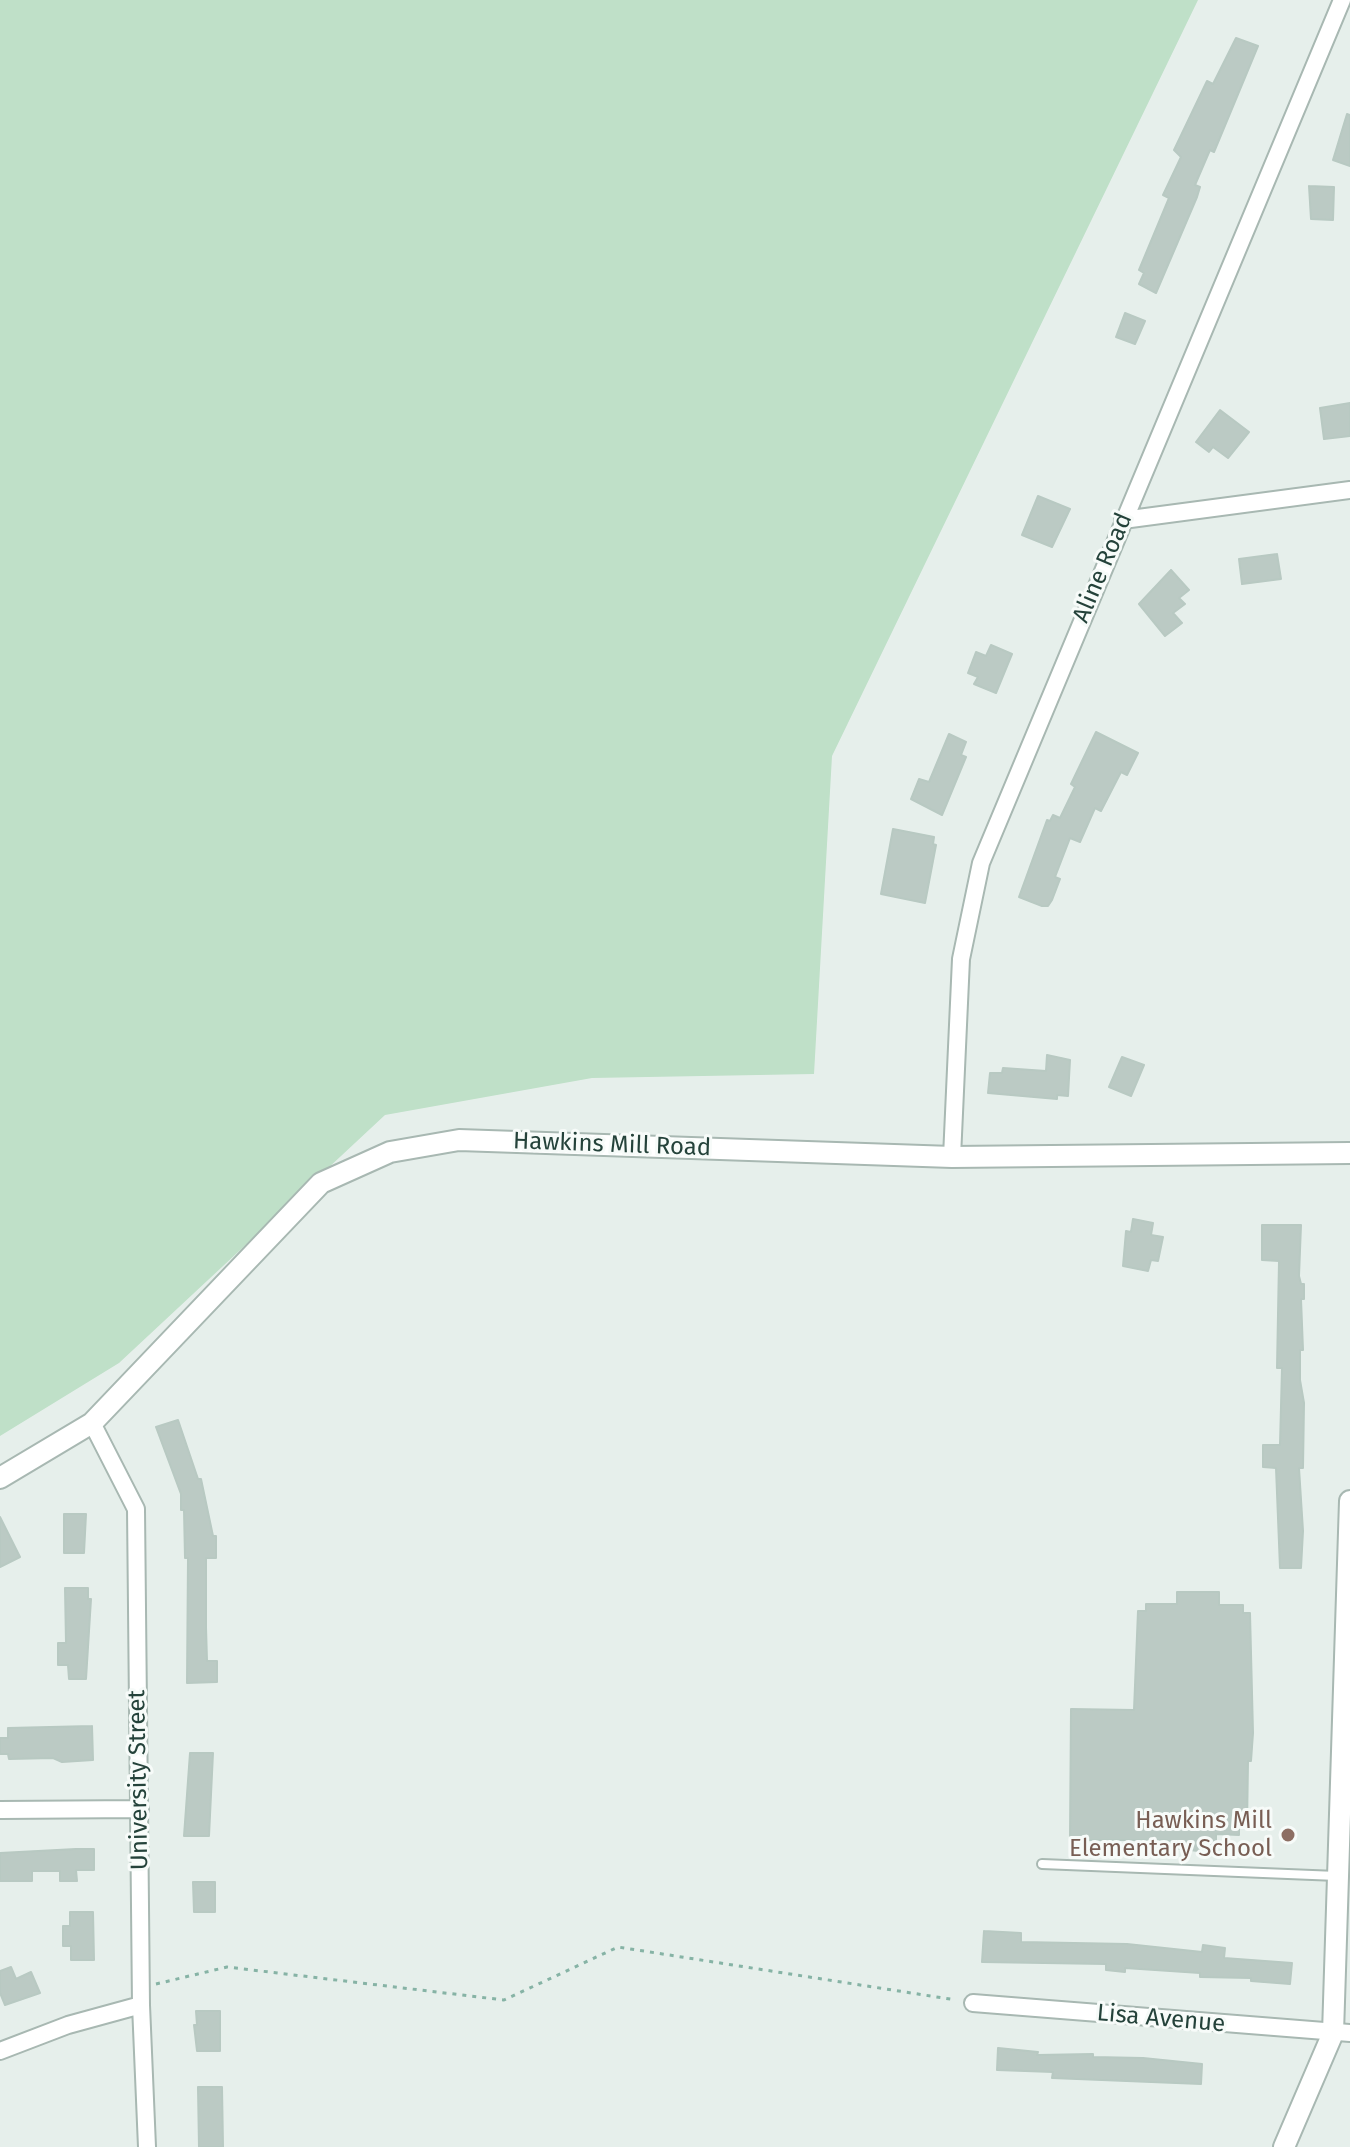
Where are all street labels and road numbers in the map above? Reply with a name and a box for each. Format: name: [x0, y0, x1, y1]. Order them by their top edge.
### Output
street label: Aline Road: [1067, 509, 1139, 627]
street label: Hawkins Mill Road: [512, 1127, 712, 1163]
street label: University Street: [123, 1690, 155, 1870]
street label: Lisa Avenue: [1096, 1999, 1226, 2039]

